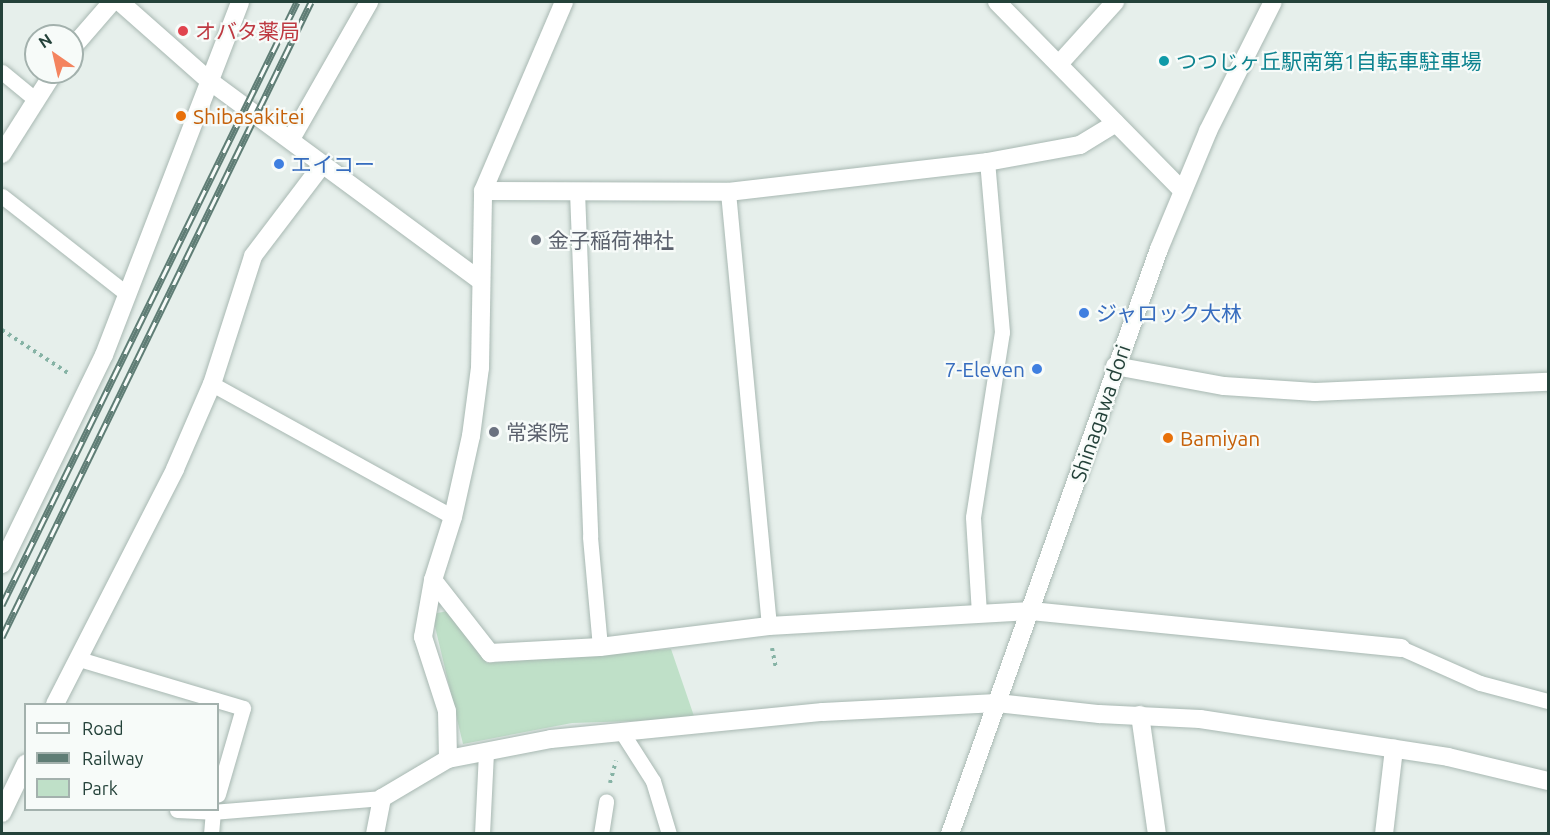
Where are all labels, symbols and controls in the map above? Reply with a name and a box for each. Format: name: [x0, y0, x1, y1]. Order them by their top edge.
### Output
place label: オバタ薬局: [195, 18, 300, 44]
north arrow: [24, 24, 84, 84]
marker: オバタ薬局: [176, 24, 190, 38]
text: N: [35, 30, 55, 52]
place label: つつじヶ丘駅南第1自転車駐車場: [1176, 48, 1482, 74]
marker: つつじヶ丘駅南第1自転車駐車場: [1157, 54, 1171, 68]
place label: Shibasakitei: [193, 103, 305, 129]
marker: Shibasakitei: [174, 109, 188, 123]
place label: エイコー: [291, 151, 375, 177]
marker: エイコー: [272, 157, 286, 171]
place label: 金子稲荷神社: [548, 227, 674, 253]
marker: 金子稲荷神社: [529, 233, 543, 247]
place label: ジャロック大林: [1096, 300, 1243, 326]
marker: ジャロック大林: [1077, 306, 1091, 320]
street label: Shinagawa dori: [1065, 341, 1135, 485]
place label: 7-Eleven: [944, 356, 1025, 382]
marker: 7-Eleven: [1030, 362, 1044, 376]
place label: 常楽院: [506, 419, 569, 445]
marker: 常楽院: [487, 425, 501, 439]
place label: Bamiyan: [1180, 425, 1260, 451]
marker: Bamiyan: [1161, 431, 1175, 445]
legend: [24, 703, 219, 811]
text: Road: [82, 718, 124, 738]
text: Railway: [82, 748, 143, 768]
text: Park: [82, 778, 118, 798]

